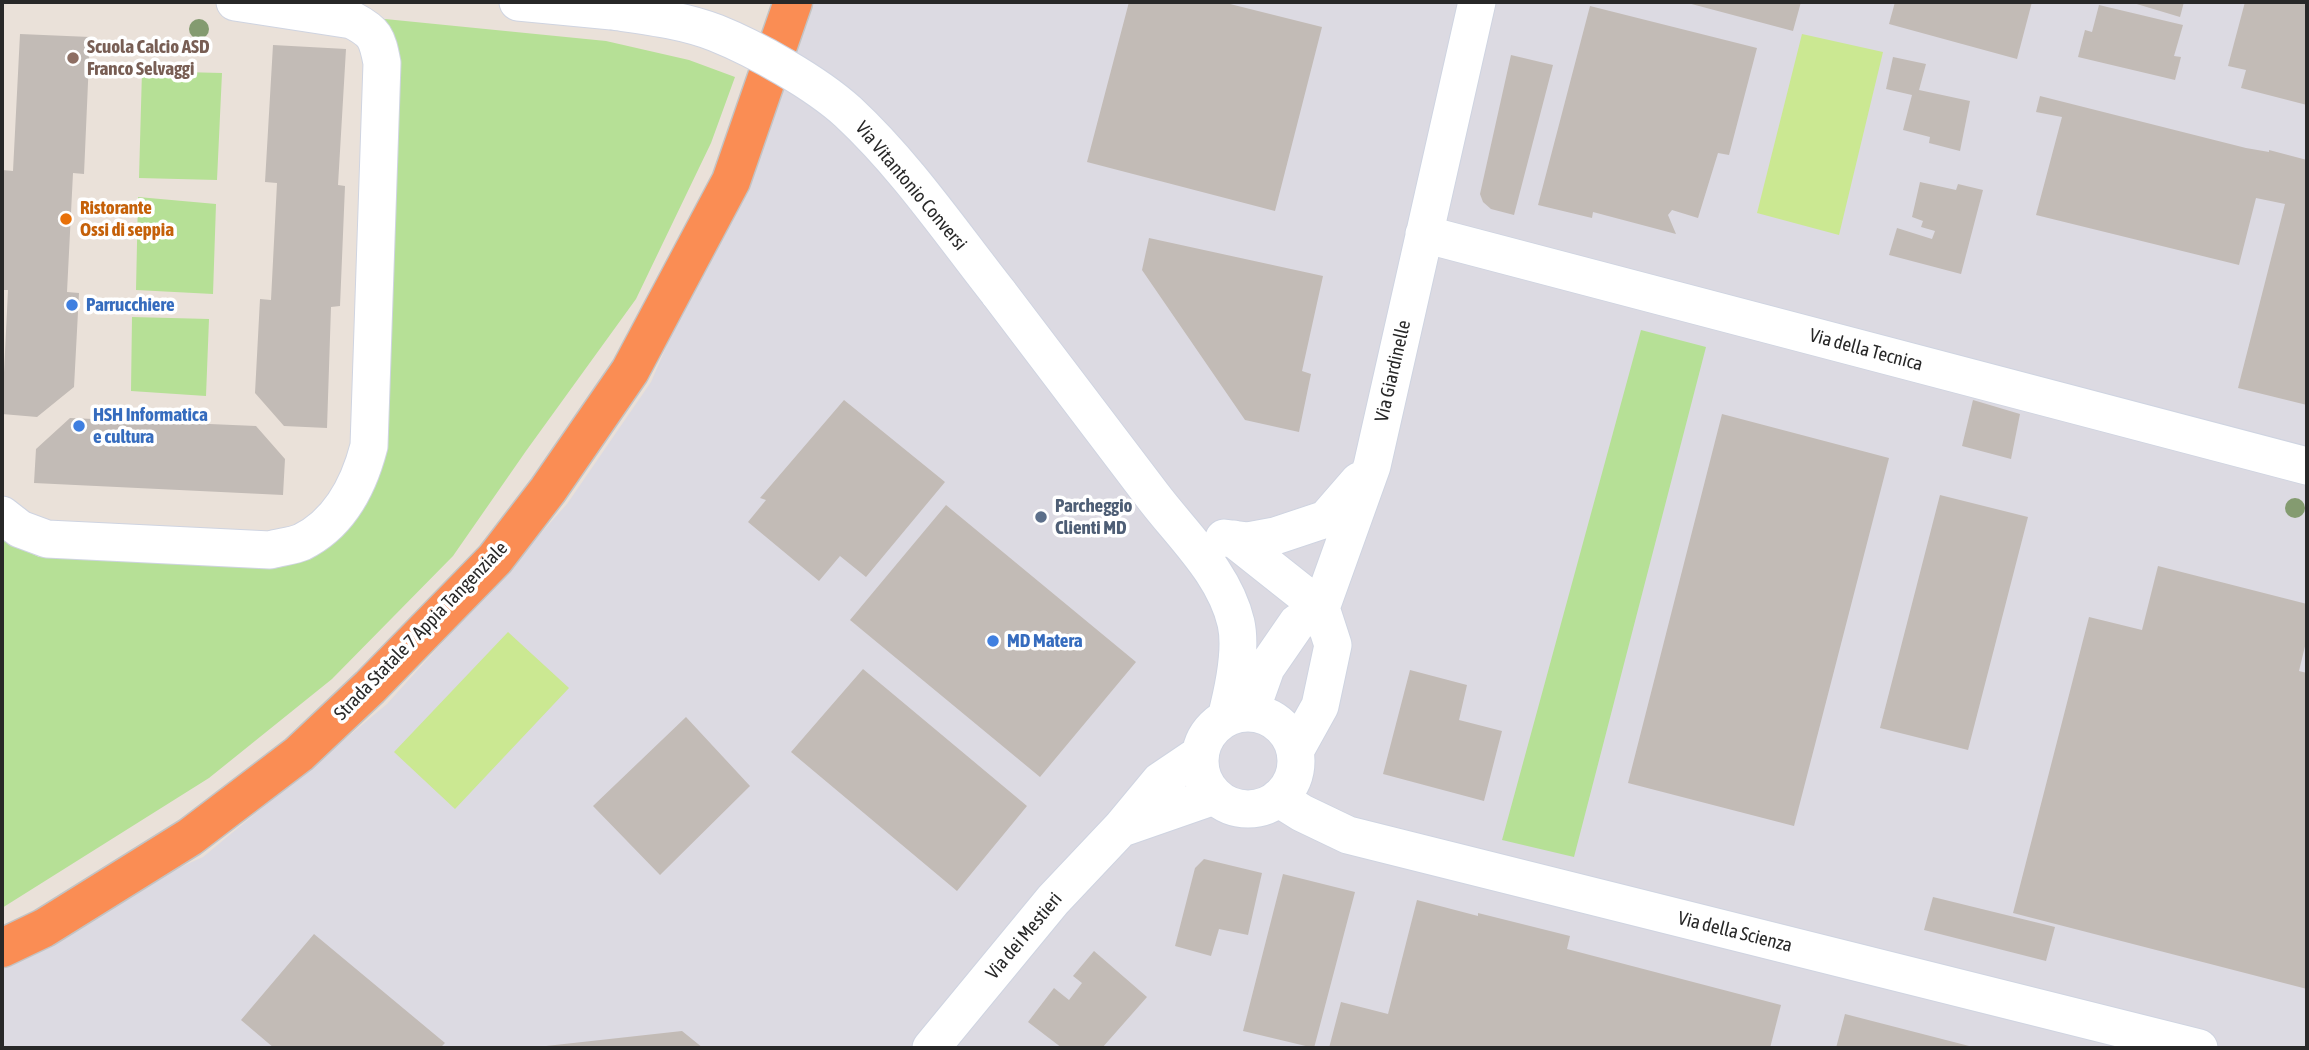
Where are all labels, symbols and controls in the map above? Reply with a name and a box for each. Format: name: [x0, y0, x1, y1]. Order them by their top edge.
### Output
place label: Scuola Calcio ASD Franco Selvaggi: [87, 36, 210, 80]
marker: Scuola Calcio ASD Franco Selvaggi: [65, 50, 81, 66]
street label: Via Vitantonio Conversi: [850, 117, 972, 255]
place label: Ristorante Ossi di seppia: [80, 197, 174, 241]
marker: Ristorante Ossi di seppia: [58, 211, 74, 227]
place label: Parrucchiere: [86, 294, 175, 316]
marker: Parrucchiere: [64, 297, 80, 313]
street label: Via Giardinelle: [1370, 318, 1416, 424]
street label: Via della Tecnica: [1807, 324, 1925, 376]
place label: HSH Informatica e cultura: [93, 404, 208, 448]
marker: HSH Informatica e cultura: [71, 418, 87, 434]
place label: Parcheggio Clienti MD: [1055, 495, 1133, 539]
marker: Parcheggio Clienti MD: [1033, 509, 1049, 525]
street label: Strada Statale 7 Appia Tangenziale: [330, 537, 512, 725]
place label: MD Matera: [1007, 630, 1083, 652]
marker: MD Matera: [985, 633, 1001, 649]
street label: Via dei Mestieri: [981, 888, 1067, 984]
street label: Via della Scienza: [1675, 907, 1795, 957]

